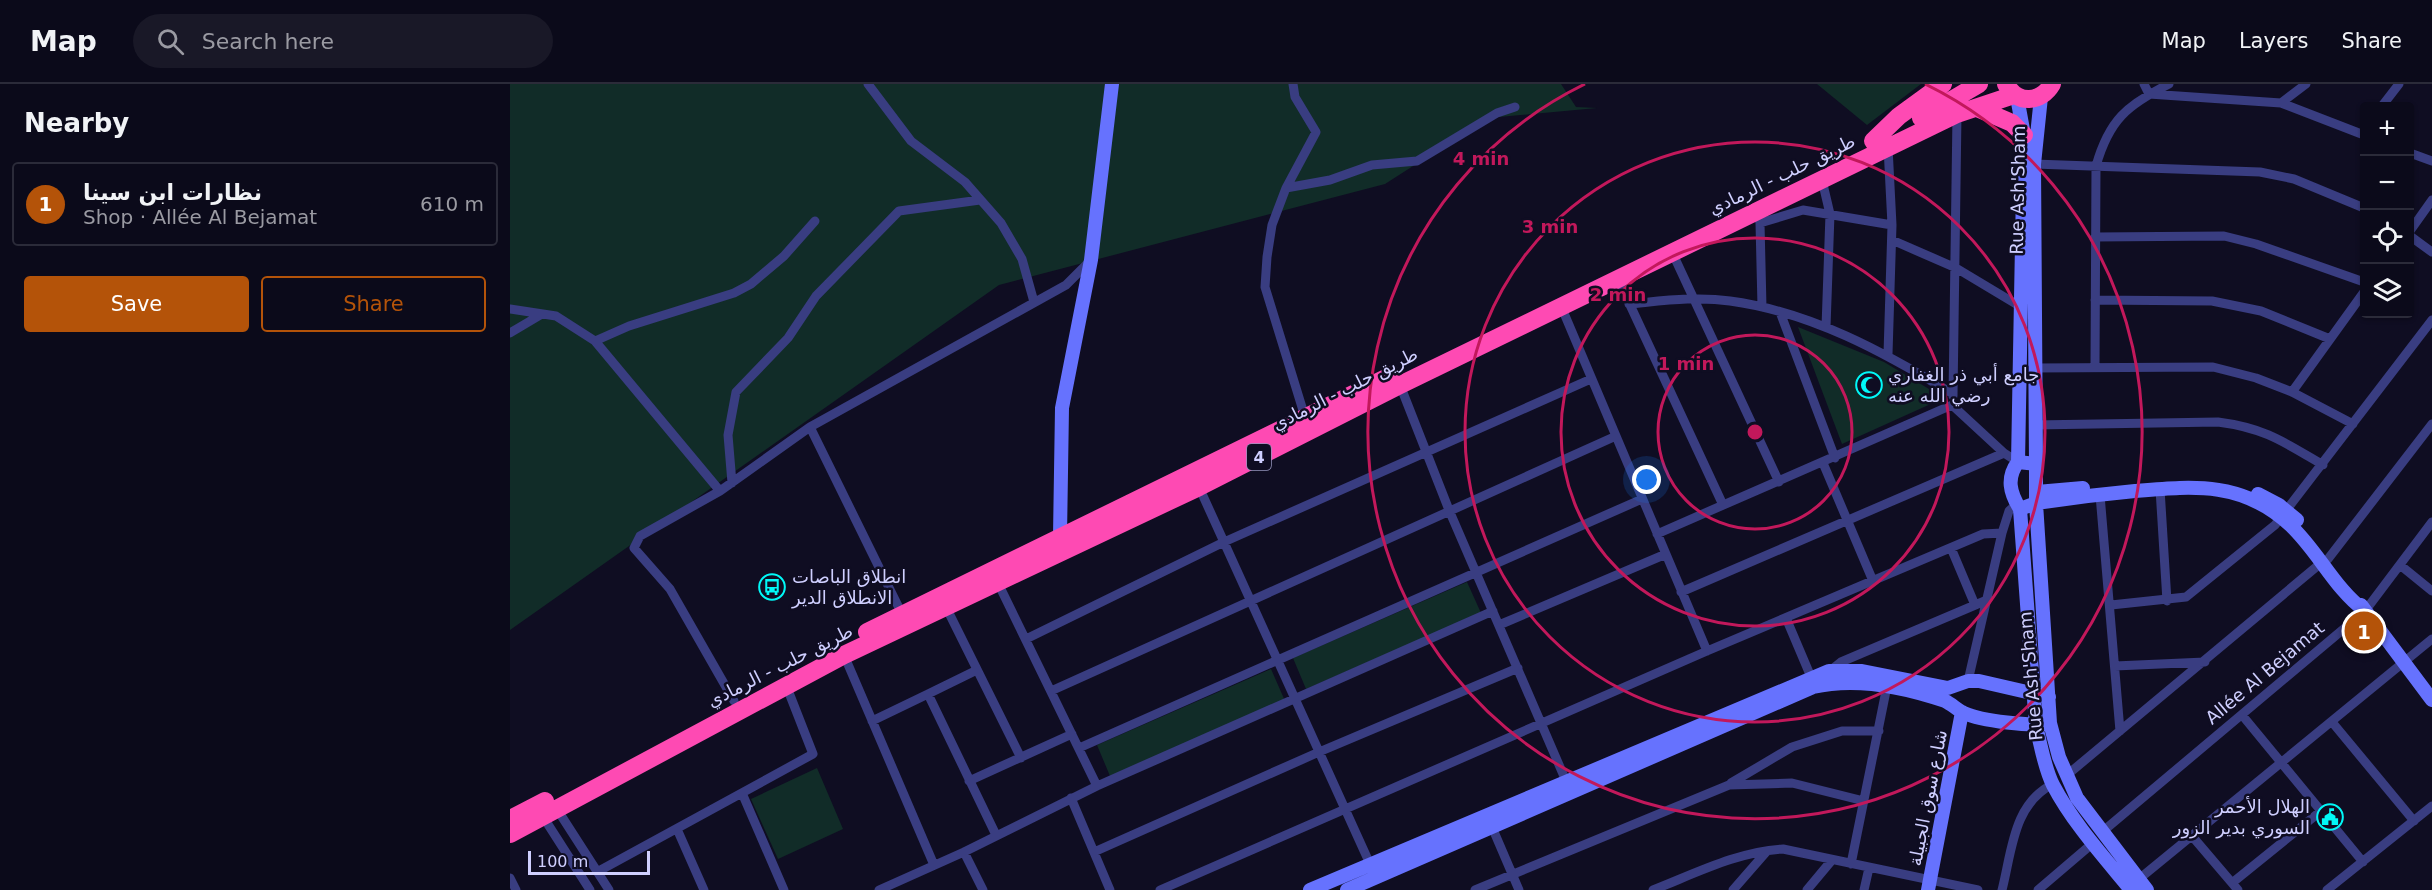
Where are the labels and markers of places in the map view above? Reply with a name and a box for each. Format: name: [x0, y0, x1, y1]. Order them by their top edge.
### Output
place label: جامع أبي ذر الغفاري رضي الله عنه: [1888, 363, 2039, 407]
mosque icon: جامع أبي ذر الغفاري رضي الله عنه: [1854, 370, 1884, 400]
centre of rings: [1745, 422, 1765, 442]
place label: انطلاق الباصات الانطلاق الدير: [791, 566, 906, 609]
bus stop icon: انطلاق الباصات الانطلاق الدير: [757, 572, 787, 602]
pin: 1: [2344, 608, 2384, 654]
place label: الهلال الأحمر السوري بدير الزور: [2172, 796, 2310, 839]
public building icon: الهلال الأحمر السوري بدير الزور: [2315, 802, 2345, 832]

